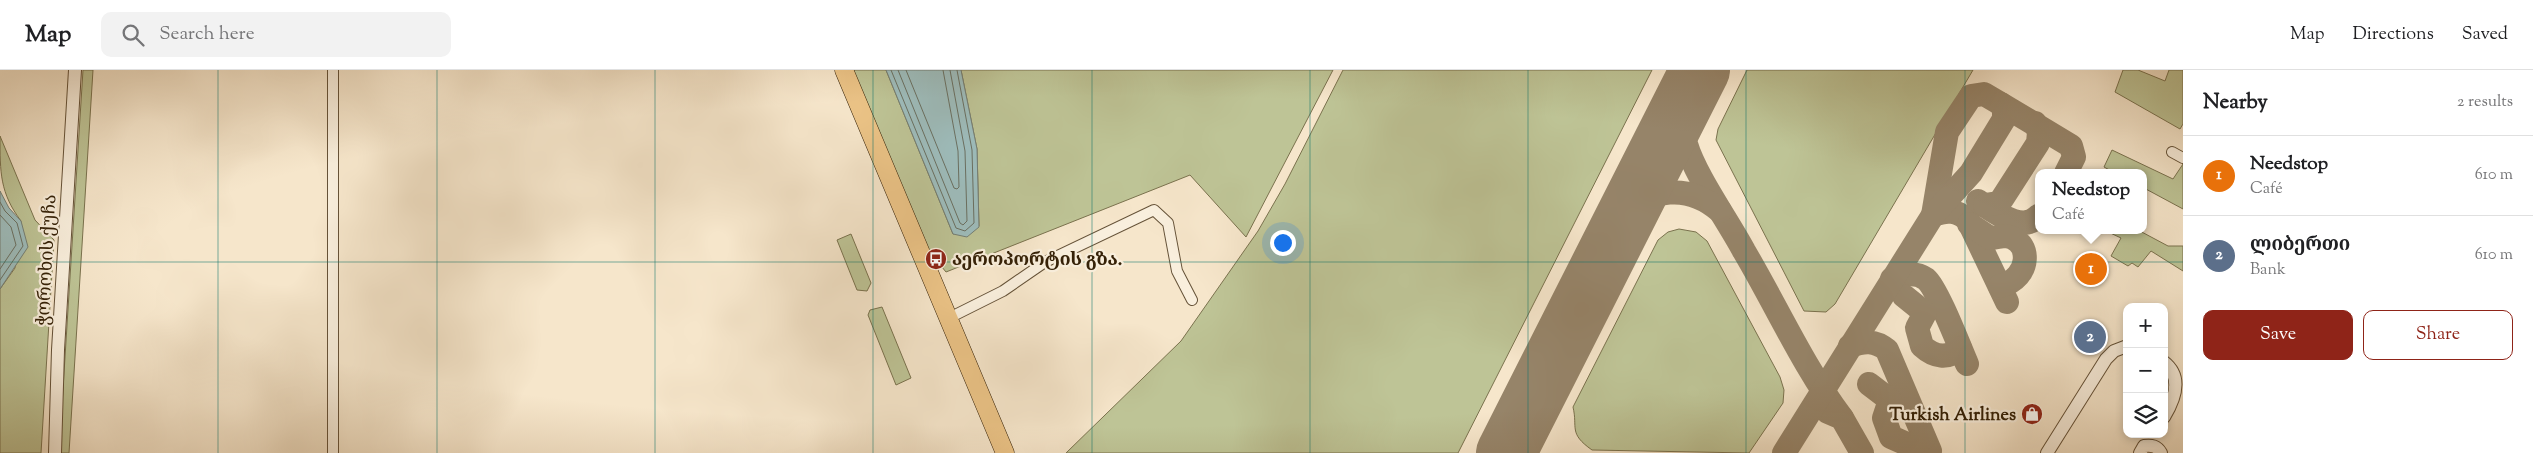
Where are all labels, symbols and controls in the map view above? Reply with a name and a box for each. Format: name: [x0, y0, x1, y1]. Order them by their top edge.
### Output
search box: [101, 12, 451, 57]
text: Map: [25, 18, 71, 52]
icon: search: [119, 21, 147, 49]
text: Search here: [159, 21, 255, 48]
text: Map: [2290, 22, 2325, 48]
text: Directions: [2353, 22, 2434, 48]
text: Saved: [2462, 22, 2508, 48]
text: Nearby: [2203, 88, 2268, 118]
text: 2 results: [2457, 91, 2513, 114]
text: Needstop: [2250, 151, 2328, 178]
text: 1: [2216, 164, 2222, 187]
text: 610 m: [2475, 164, 2513, 187]
popup: [2035, 169, 2147, 234]
text: Needstop: [2052, 177, 2130, 204]
text: Café: [2250, 178, 2283, 201]
street label: ჭოროხის ქუჩა: [32, 194, 64, 326]
text: Café: [2052, 204, 2085, 227]
your location: [1270, 230, 1296, 256]
text: ლიბერთი: [2250, 232, 2350, 259]
text: 2: [2215, 244, 2223, 267]
text: 610 m: [2475, 244, 2513, 267]
bus stop icon: აეროპორტის გზა.: [924, 247, 948, 271]
place label: აეროპორტის გზა.: [952, 248, 1122, 274]
pin: 1: [2075, 250, 2107, 288]
text: Bank: [2250, 259, 2286, 282]
map controls: [2123, 303, 2168, 438]
button: +: [2123, 303, 2168, 348]
button: Save: [2203, 310, 2353, 360]
button: Share: [2363, 310, 2513, 360]
pin: 2: [2074, 318, 2106, 356]
button: −: [2123, 348, 2168, 393]
button: layers: [2123, 393, 2168, 438]
shop icon: Turkish Airlines: [2020, 402, 2044, 426]
place label: Turkish Airlines: [1889, 403, 2016, 429]

